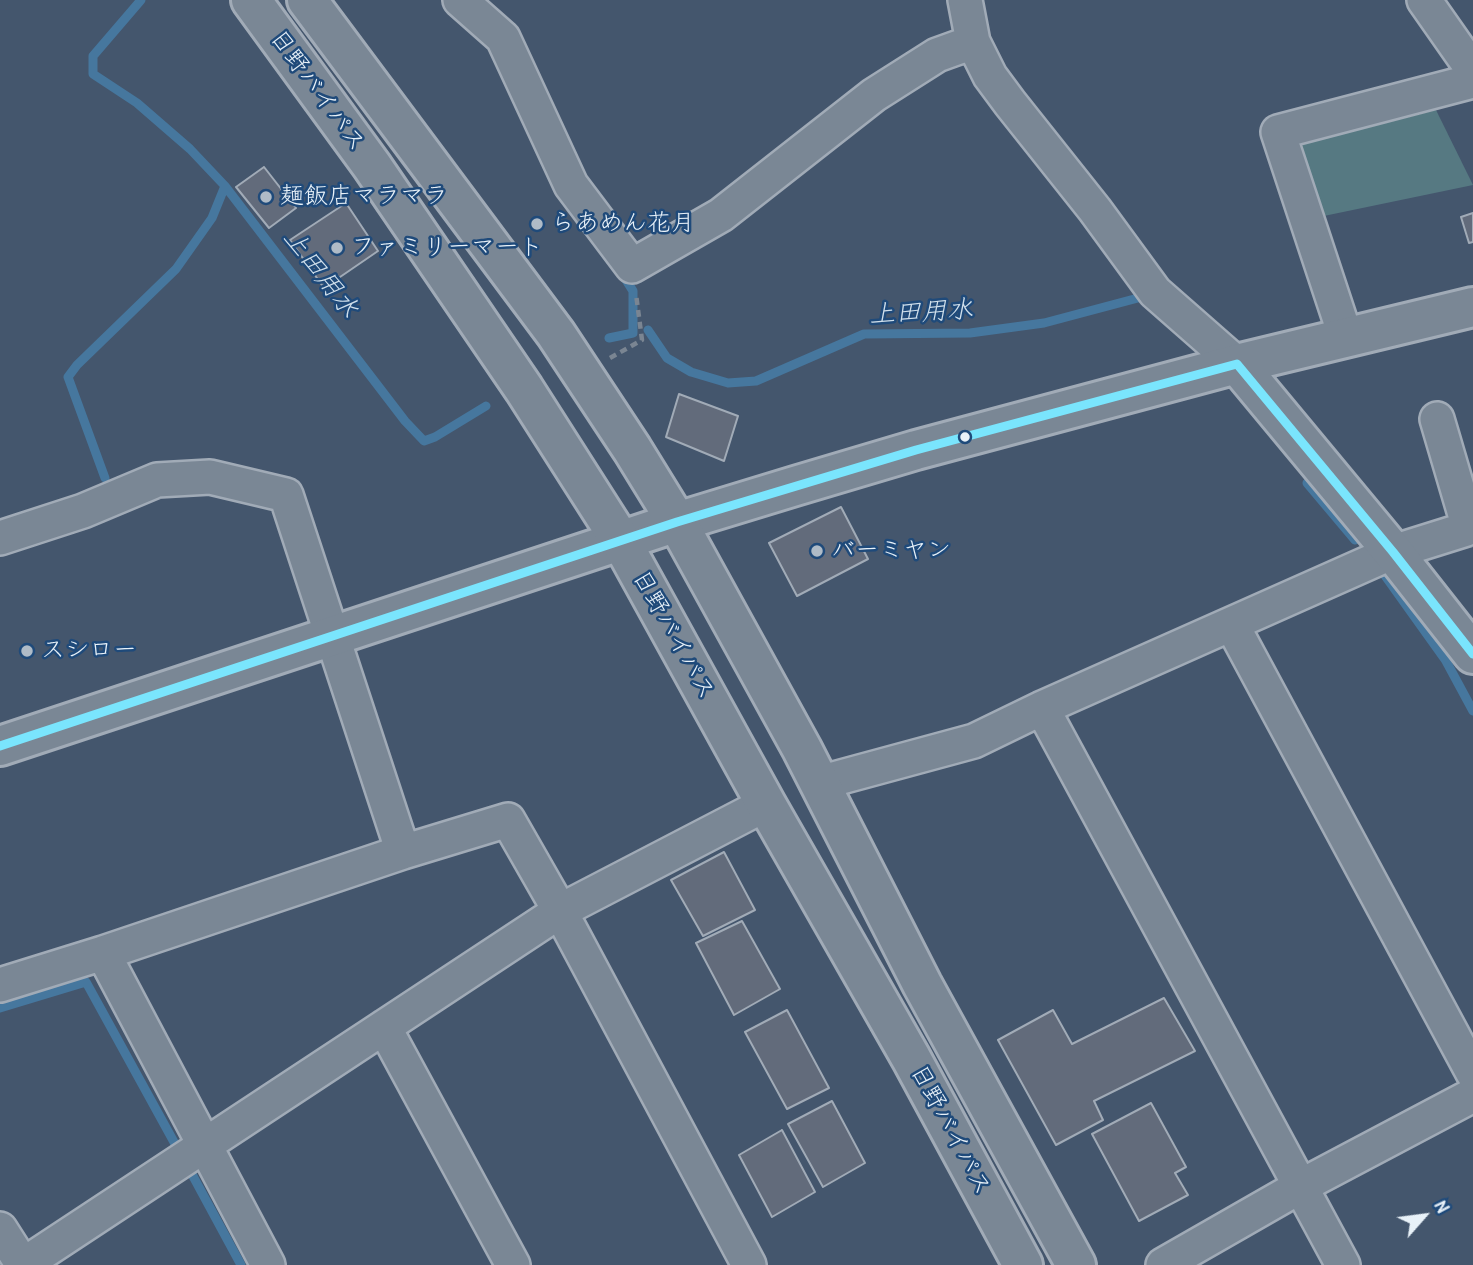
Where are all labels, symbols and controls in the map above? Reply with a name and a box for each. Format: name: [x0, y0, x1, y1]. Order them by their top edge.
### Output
street label: 日野バイパス: [263, 24, 371, 158]
place label: 麺飯店マラマラ: [280, 183, 448, 211]
marker: 麺飯店マラマラ: [258, 189, 274, 205]
place label: らあめん花月: [551, 210, 695, 238]
marker: らあめん花月: [529, 216, 545, 232]
water label: 上田用水: [276, 223, 364, 325]
place label: ファミリーマート: [351, 234, 543, 262]
marker: ファミリーマート: [329, 240, 345, 256]
water label: 上田用水: [868, 295, 974, 331]
unlabelled marker: [958, 430, 972, 444]
place label: バーミヤン: [831, 537, 951, 565]
marker: バーミヤン: [809, 543, 825, 559]
street label: 日野バイパス: [625, 565, 721, 705]
place label: スシロー: [41, 637, 137, 665]
marker: スシロー: [19, 643, 35, 659]
street label: 日野バイパス: [903, 1060, 997, 1200]
north arrow: [1389, 1181, 1459, 1251]
text: N: [1429, 1196, 1456, 1217]

